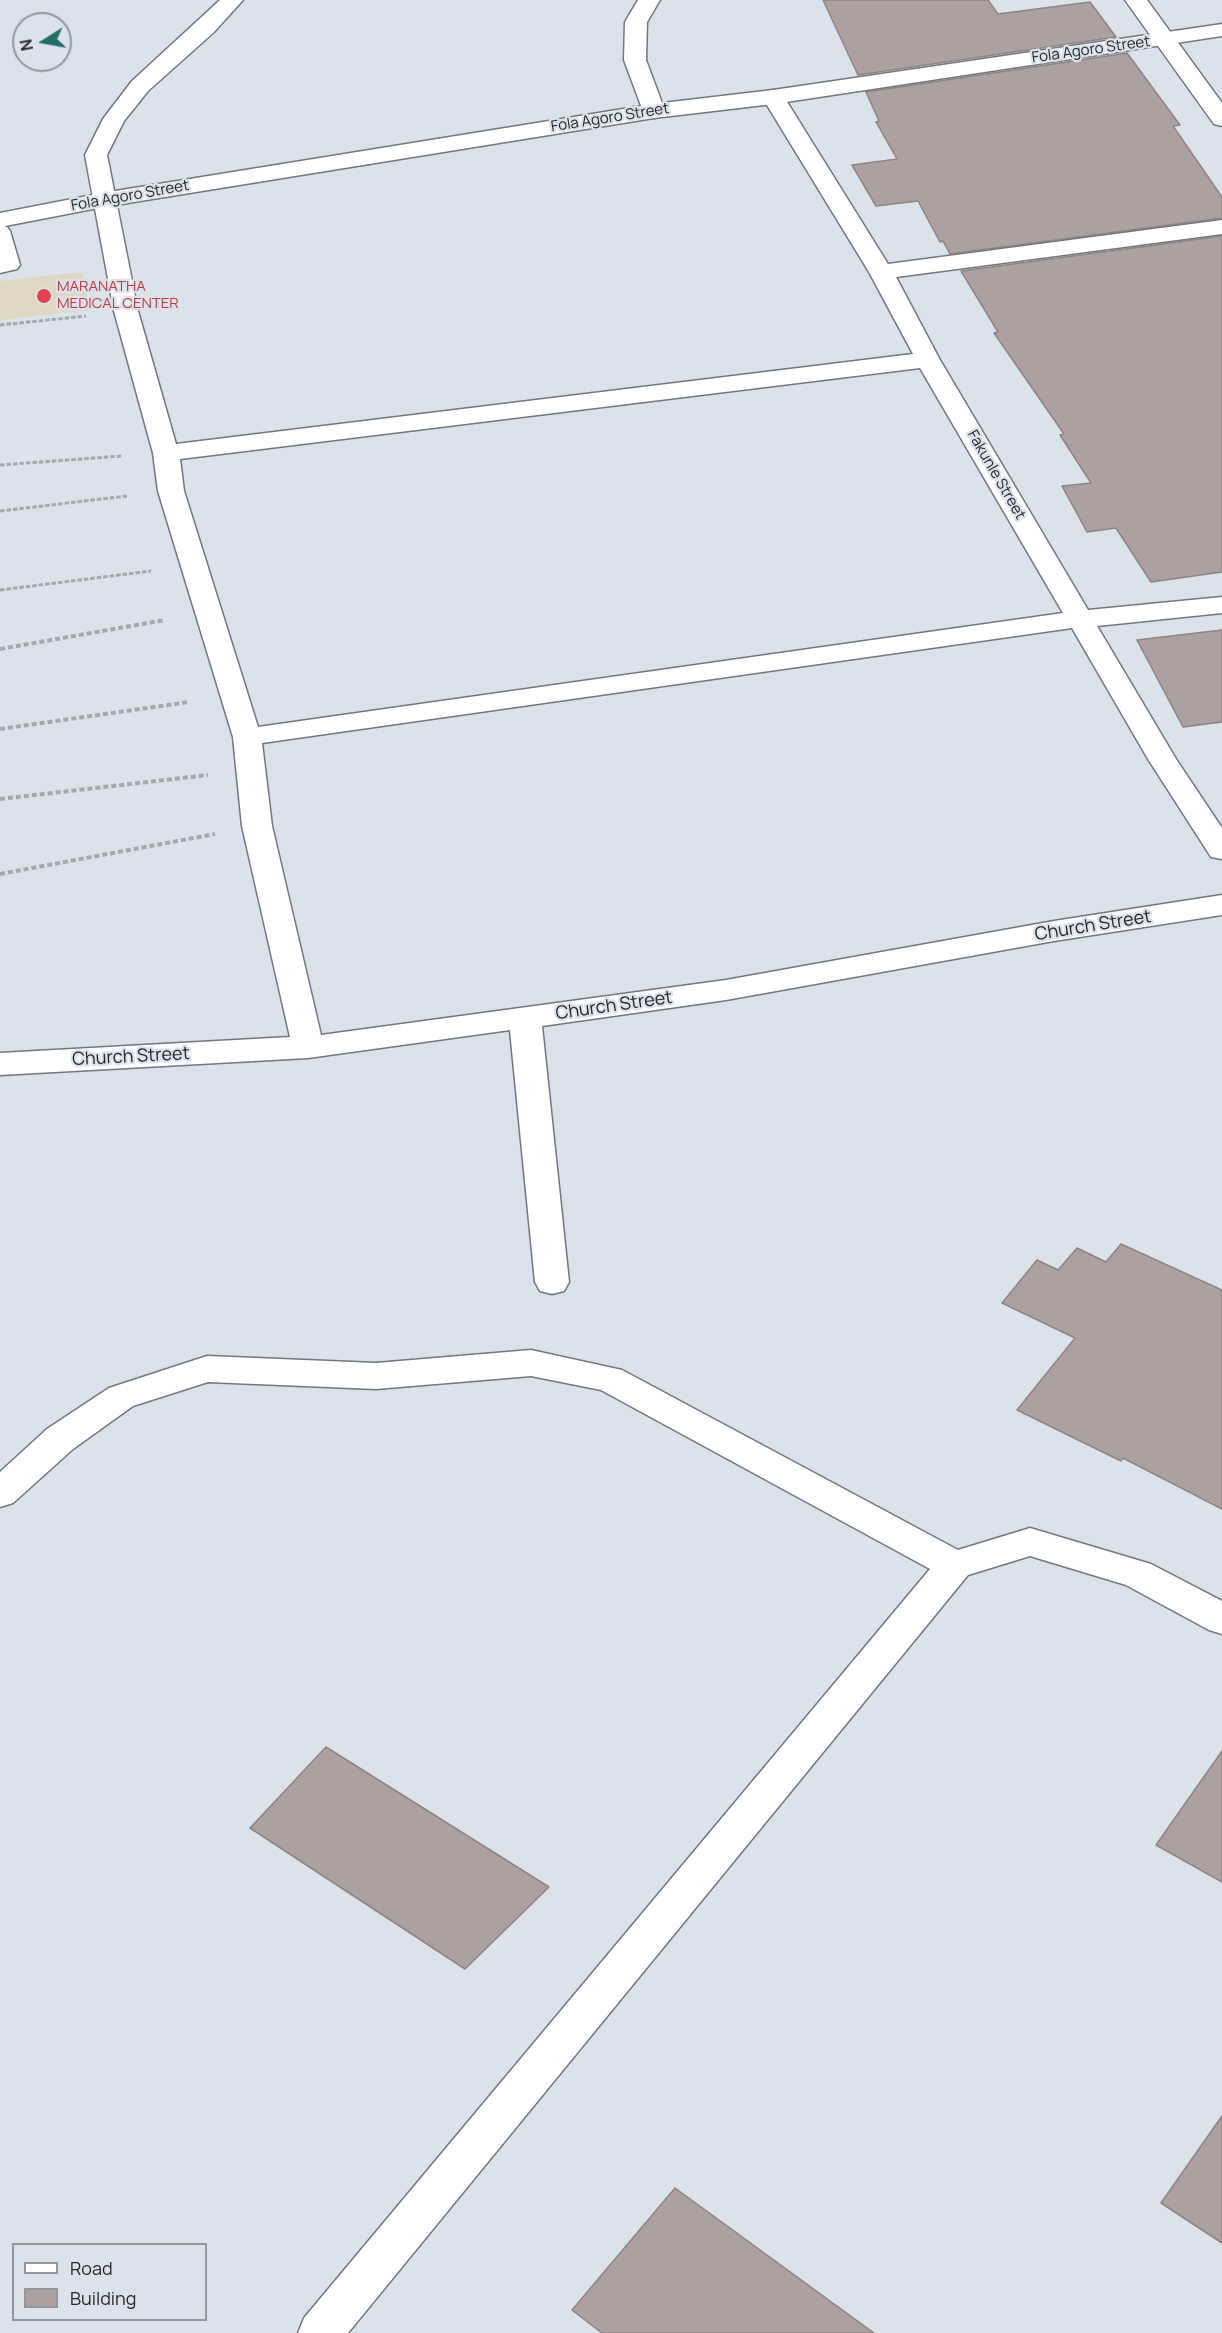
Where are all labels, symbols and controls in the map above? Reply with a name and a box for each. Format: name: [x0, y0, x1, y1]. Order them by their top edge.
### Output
north arrow: [12, 12, 72, 72]
street label: Fola Agoro Street: [1031, 33, 1151, 67]
text: N: [14, 37, 38, 53]
street label: Fola Agoro Street: [550, 100, 670, 136]
street label: Fola Agoro Street: [70, 177, 190, 215]
place label: MARANATHA MEDICAL CENTER: [57, 278, 179, 313]
marker: MARANATHA MEDICAL CENTER: [35, 287, 53, 305]
street label: Fakunle Street: [963, 427, 1029, 523]
street label: Church Street: [1033, 906, 1153, 946]
street label: Church Street: [554, 987, 674, 1025]
street label: Church Street: [72, 1043, 190, 1071]
legend: [12, 2243, 207, 2321]
text: Road: [70, 2256, 113, 2280]
text: Building: [70, 2286, 136, 2310]

